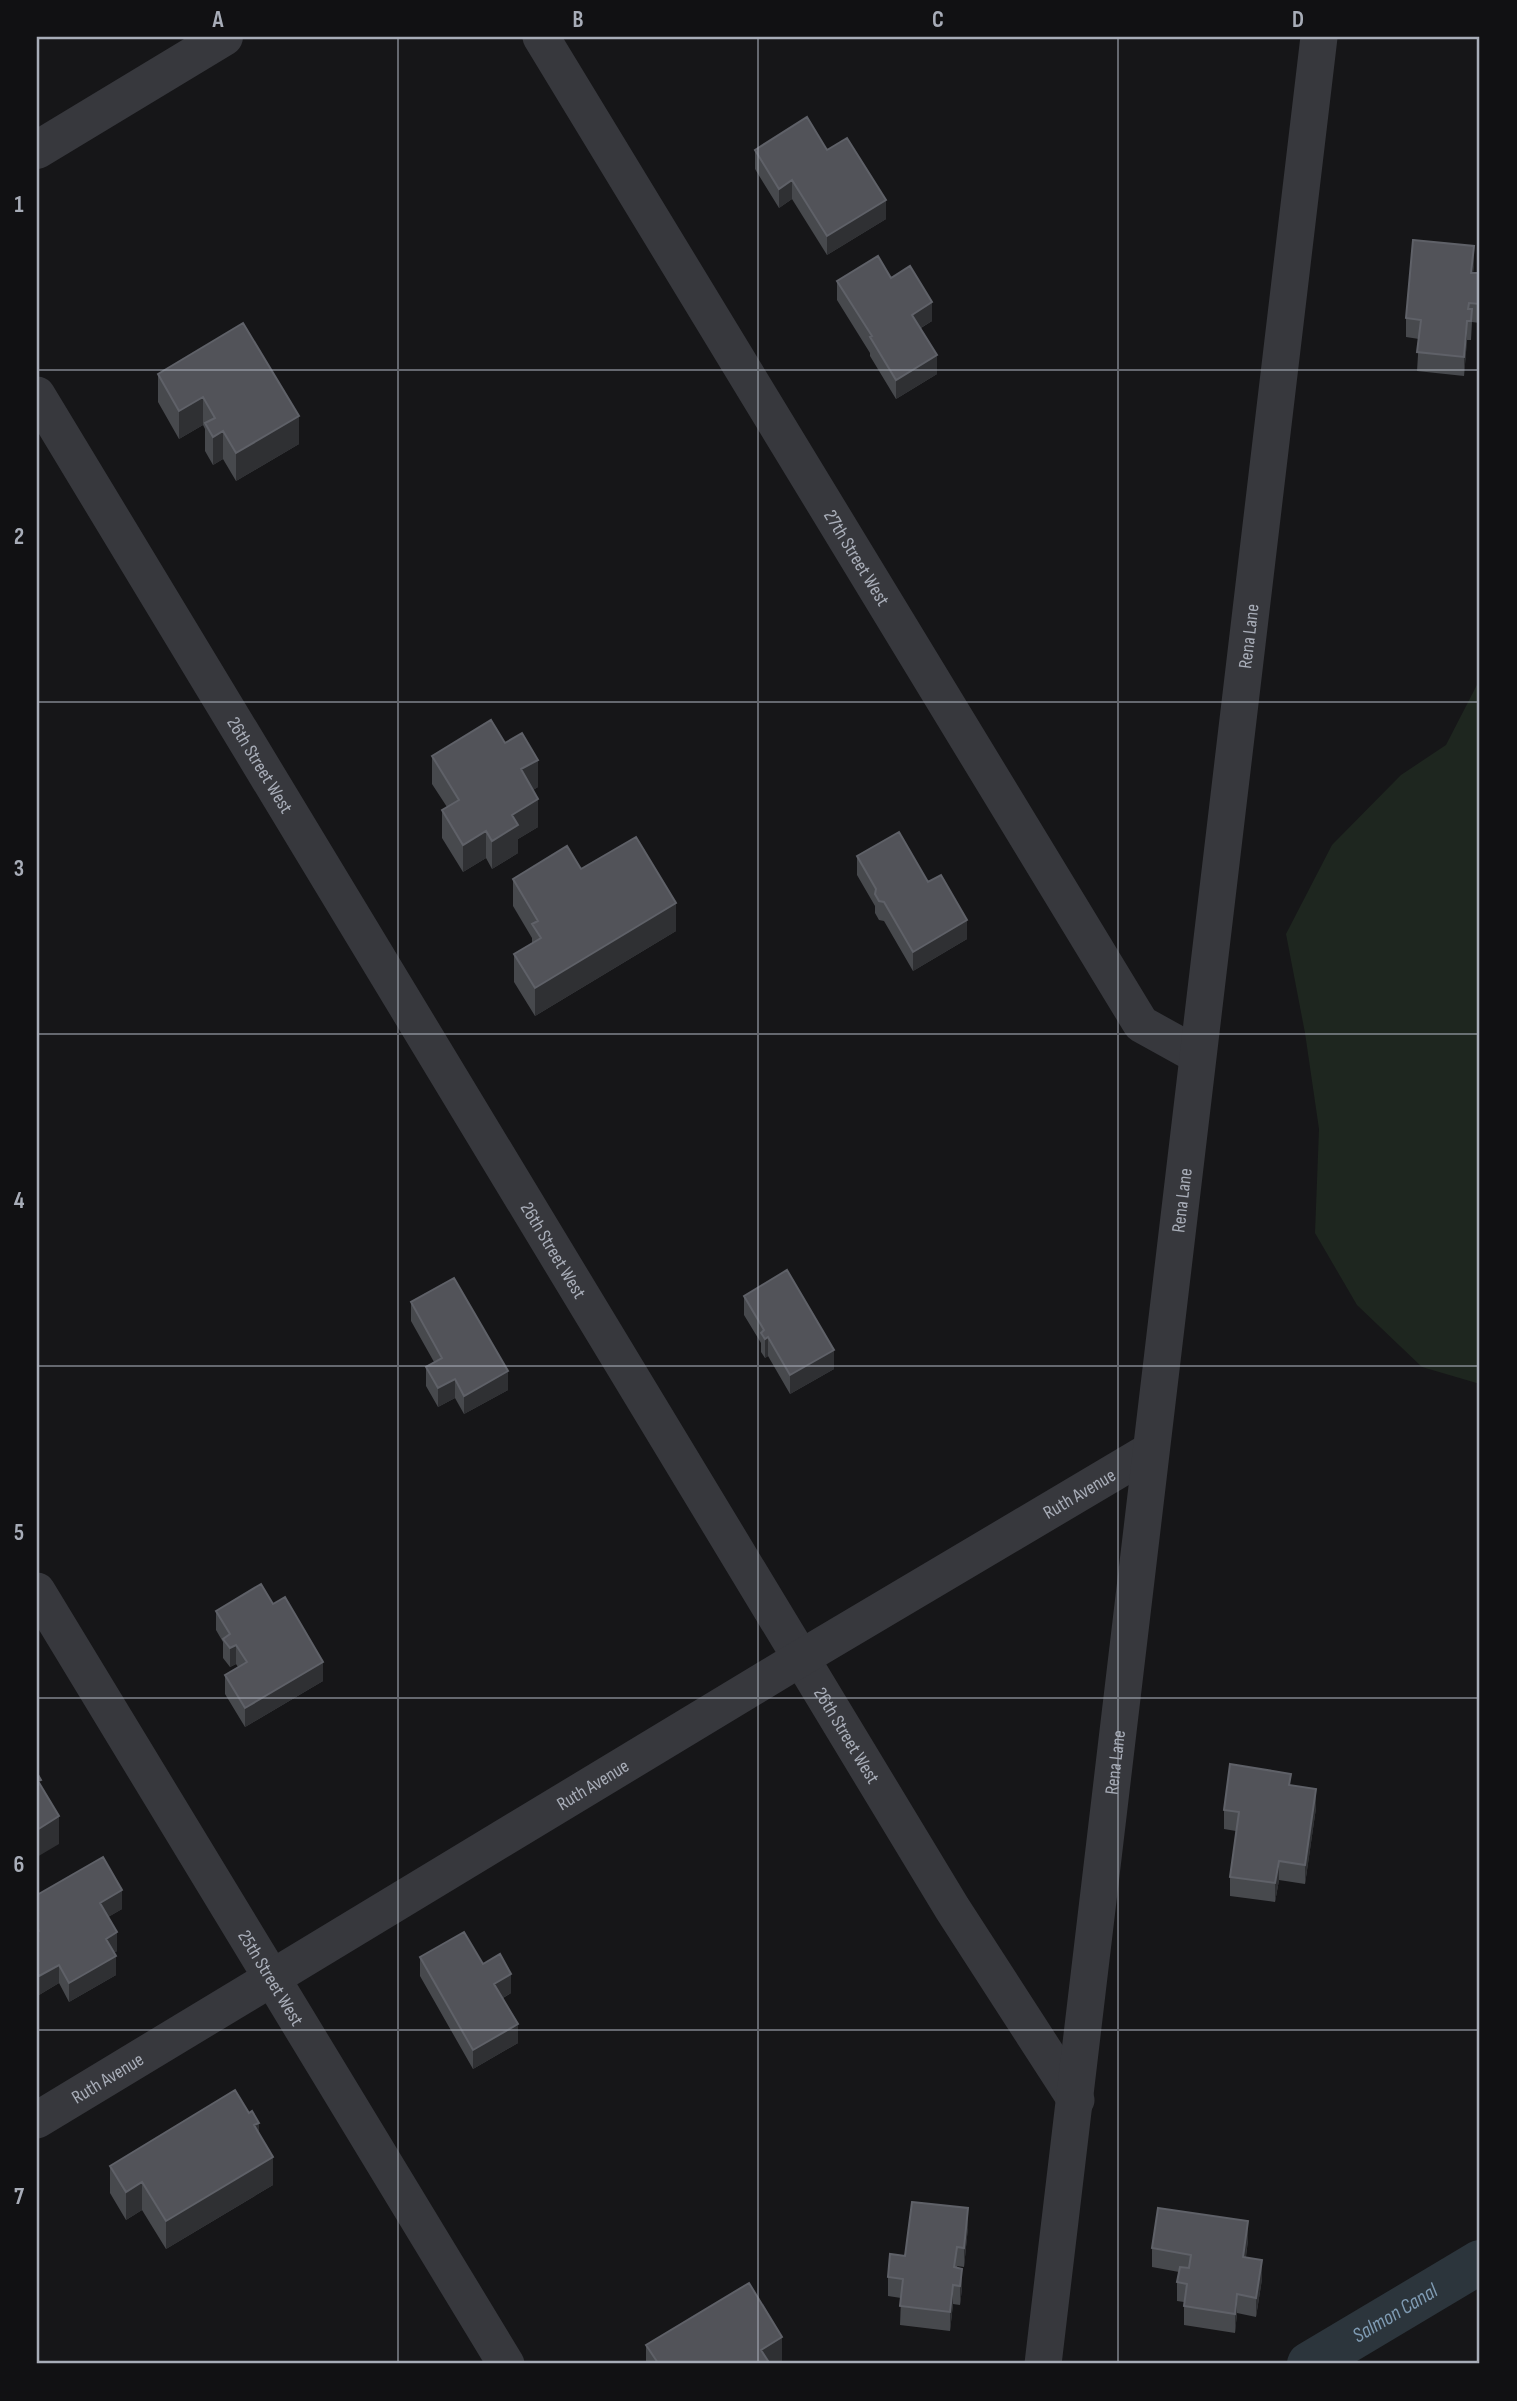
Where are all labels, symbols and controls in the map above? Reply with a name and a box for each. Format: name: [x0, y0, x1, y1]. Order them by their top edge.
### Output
text: A: [212, 6, 225, 34]
text: B: [573, 6, 584, 34]
text: C: [932, 6, 944, 34]
text: D: [1292, 6, 1304, 34]
text: 1: [14, 191, 24, 219]
street label: 27th Street West: [818, 506, 894, 610]
text: 2: [14, 523, 24, 551]
street label: Rena Lane: [1234, 603, 1265, 670]
street label: 26th Street West: [221, 713, 297, 818]
text: 3: [14, 855, 24, 883]
street label: Rena Lane: [1167, 1167, 1198, 1234]
text: 4: [14, 1187, 25, 1215]
street label: 26th Street West: [515, 1198, 591, 1303]
street label: Ruth Avenue: [1039, 1464, 1120, 1525]
text: 5: [14, 1519, 24, 1547]
street label: 26th Street West: [808, 1683, 884, 1788]
street label: Rena Lane: [1101, 1729, 1131, 1796]
street label: Ruth Avenue: [553, 1755, 633, 1816]
text: 6: [14, 1851, 24, 1879]
street label: 25th Street West: [232, 1926, 308, 2030]
street label: Ruth Avenue: [68, 2048, 148, 2109]
text: 7: [14, 2183, 24, 2211]
water label: Salmon Canal: [1348, 2278, 1443, 2348]

